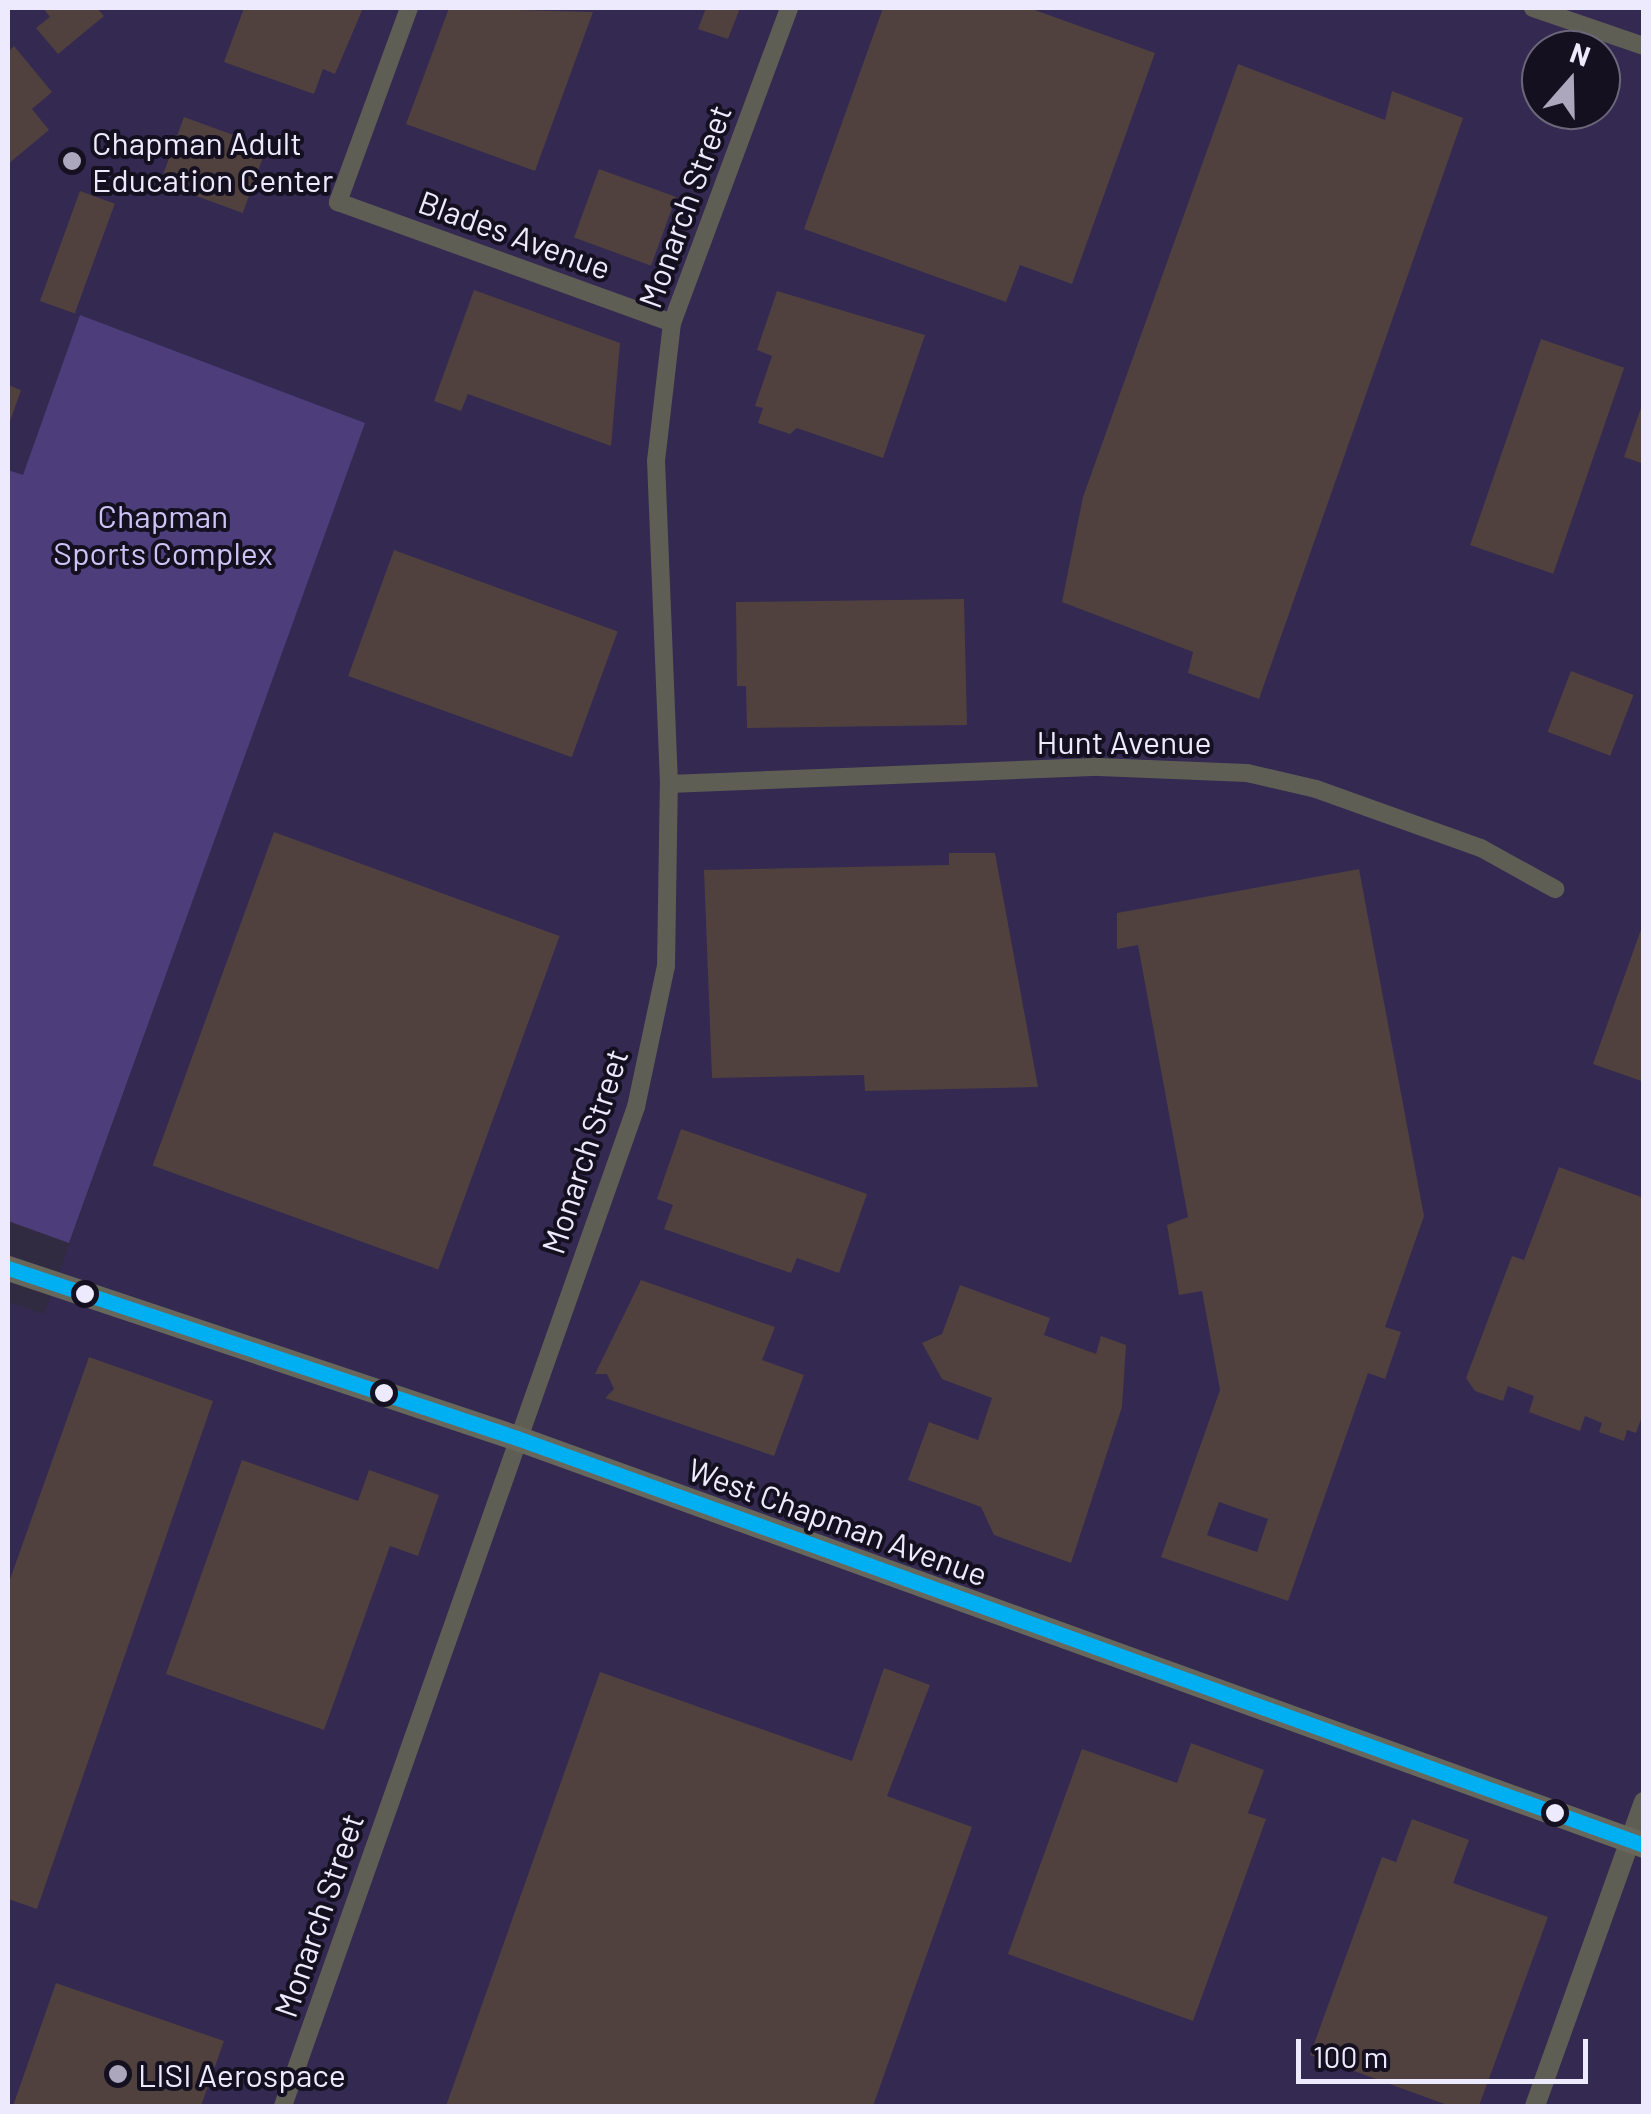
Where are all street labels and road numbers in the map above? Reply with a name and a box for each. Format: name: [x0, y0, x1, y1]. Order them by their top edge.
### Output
street label: Monarch Street: [630, 99, 738, 313]
street label: Blades Avenue: [414, 181, 616, 287]
street label: Hunt Avenue: [1036, 722, 1212, 760]
street label: Monarch Street: [533, 1044, 635, 1258]
street label: West Chapman Avenue: [683, 1449, 993, 1593]
street label: Monarch Street: [265, 1808, 371, 2022]

